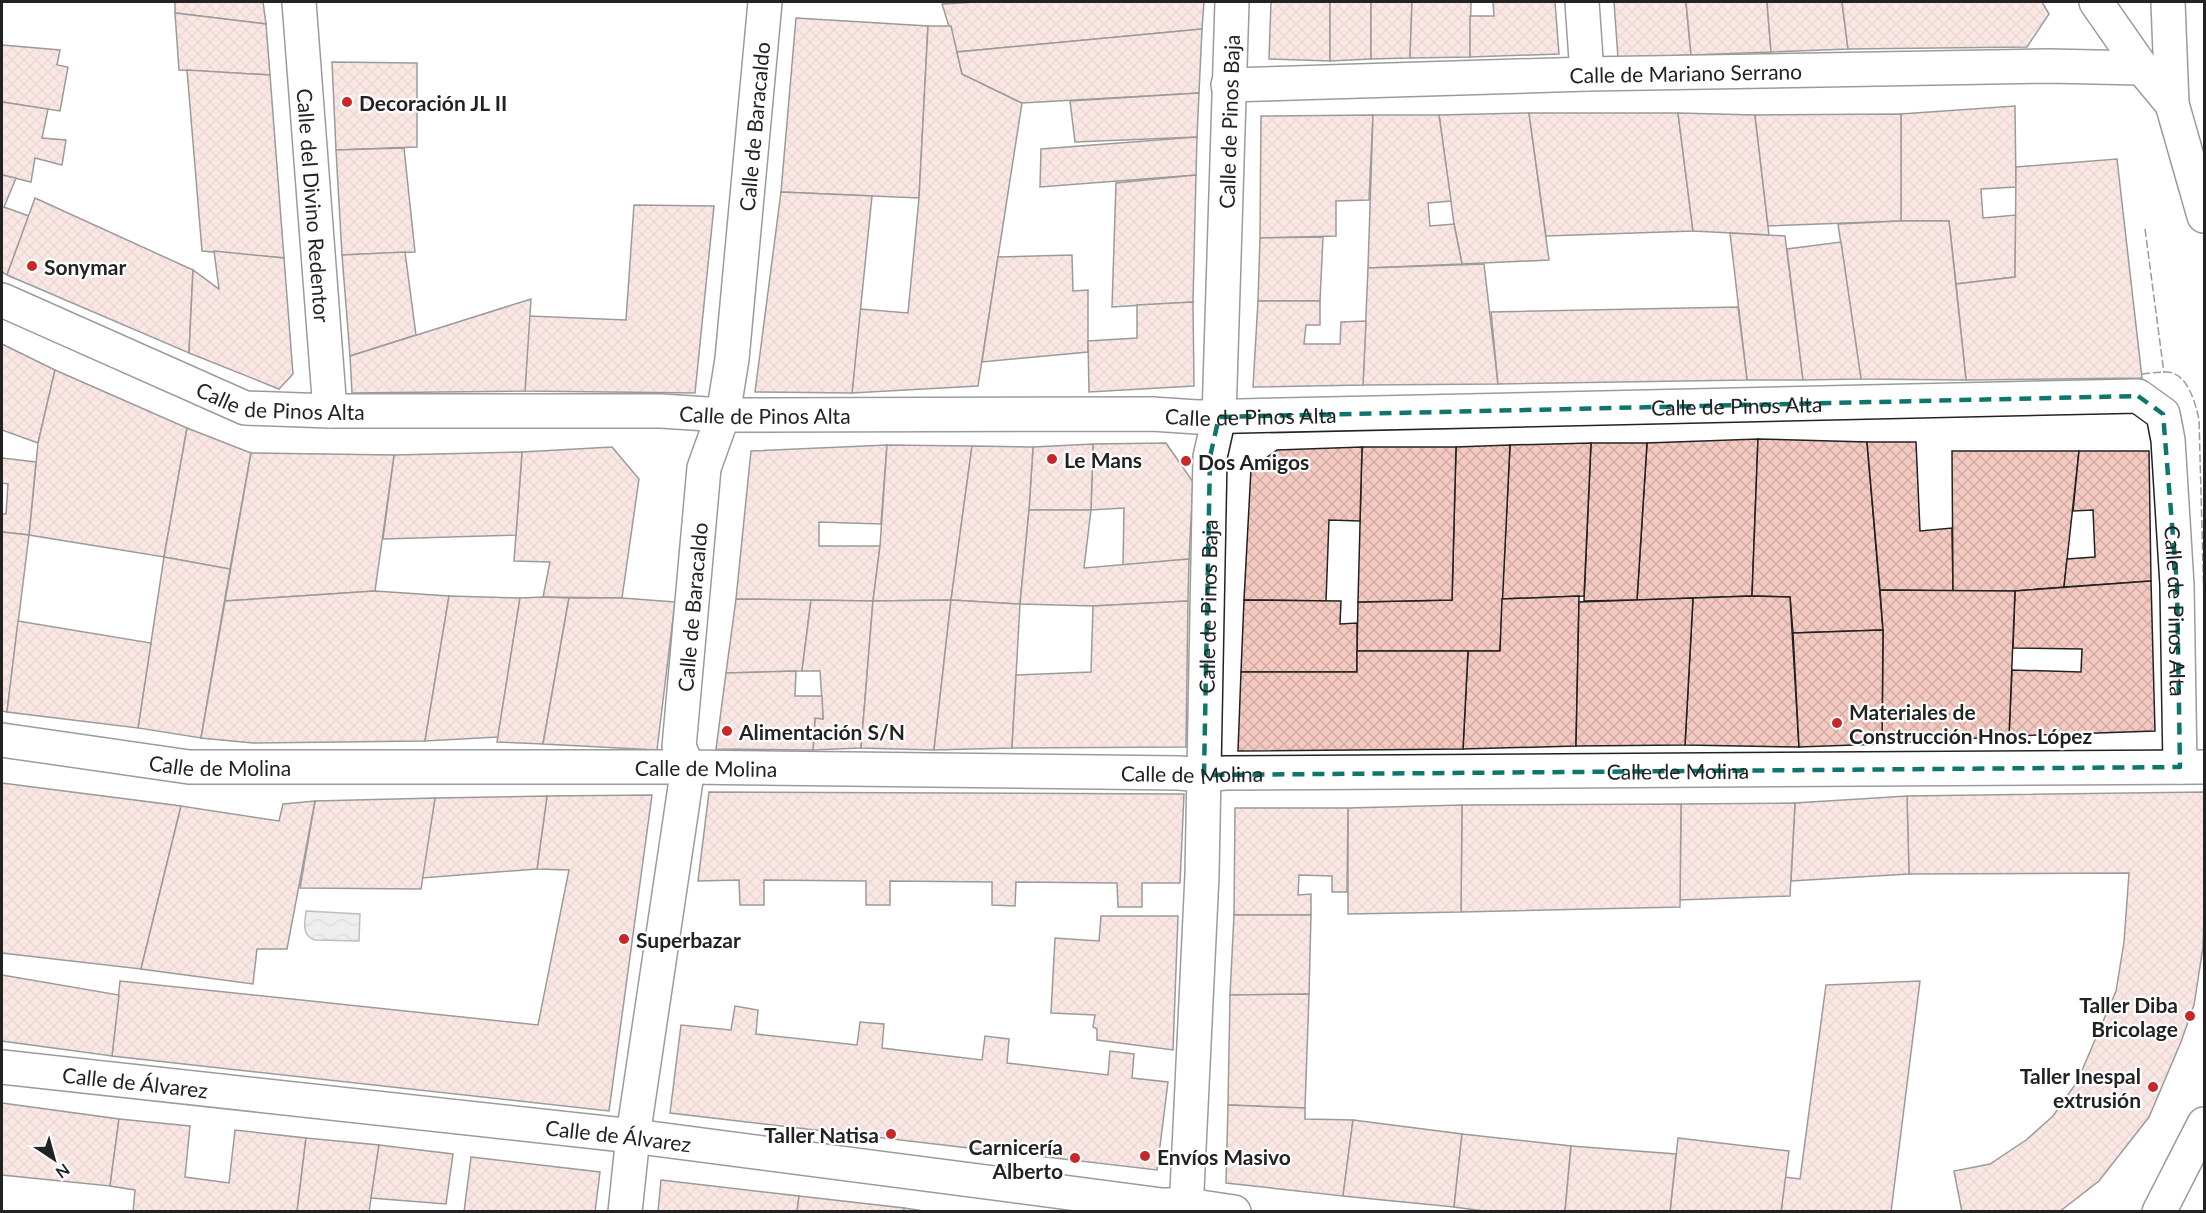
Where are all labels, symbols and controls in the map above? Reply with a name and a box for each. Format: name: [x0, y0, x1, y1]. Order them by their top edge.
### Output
street label: Calle de Pinos Baja: [1213, 34, 1243, 209]
street label: Calle de Baracaldo: [733, 41, 774, 212]
street label: Calle de Mariano Serrano: [1569, 58, 1802, 87]
street label: Calle del Divino Redentor: [293, 87, 336, 324]
place label: Decoración JL II: [359, 90, 507, 115]
marker: Decoración JL II: [340, 95, 354, 109]
place label: Sonymar: [44, 254, 126, 279]
marker: Sonymar: [25, 259, 39, 273]
street label: Calle de Pinos Alta: [193, 376, 365, 424]
street label: Calle de Pinos Alta: [1651, 391, 1823, 419]
street label: Calle de Pinos Alta: [679, 400, 851, 428]
street label: Calle de Pinos Alta: [1164, 401, 1337, 430]
place label: Le Mans: [1064, 447, 1142, 472]
place label: Dos Amigos: [1198, 449, 1309, 474]
marker: Le Mans: [1045, 452, 1059, 466]
marker: Dos Amigos: [1179, 454, 1193, 468]
street label: Calle de Pinos Baja: [1193, 519, 1221, 694]
street label: Calle de Baracaldo: [672, 521, 712, 693]
street label: Calle de Pinos Alta: [2161, 525, 2191, 697]
place label: Materiales de Construcción Hnos. López: [1849, 699, 2093, 748]
marker: Materiales de Construcción Hnos. López: [1830, 716, 1844, 730]
place label: Alimentación S/N: [738, 719, 905, 744]
marker: Alimentación S/N: [720, 724, 734, 738]
street label: Calle de Molina: [147, 749, 291, 780]
street label: Calle de Molina: [635, 754, 777, 781]
street label: Calle de Molina: [1607, 757, 1749, 783]
street label: Calle de Molina: [1121, 760, 1263, 788]
place label: Superbazar: [636, 927, 741, 952]
marker: Superbazar: [617, 932, 631, 946]
place label: Taller Diba Bricolage: [2079, 992, 2178, 1041]
marker: Taller Diba Bricolage: [2183, 1009, 2197, 1023]
street label: Calle de Álvarez: [61, 1061, 209, 1102]
place label: Taller Inespal extrusión: [2020, 1063, 2141, 1112]
marker: Taller Inespal extrusión: [2146, 1080, 2160, 1094]
street label: Calle de Álvarez: [544, 1114, 693, 1156]
place label: Taller Natisa: [764, 1122, 879, 1147]
marker: Taller Natisa: [884, 1127, 898, 1141]
north arrow: [24, 1129, 84, 1189]
place label: Carnicería Alberto: [968, 1134, 1063, 1183]
place label: Envíos Masivo: [1157, 1144, 1291, 1169]
marker: Envíos Masivo: [1138, 1149, 1152, 1163]
marker: Carnicería Alberto: [1068, 1151, 1082, 1165]
text: N: [53, 1160, 74, 1183]

